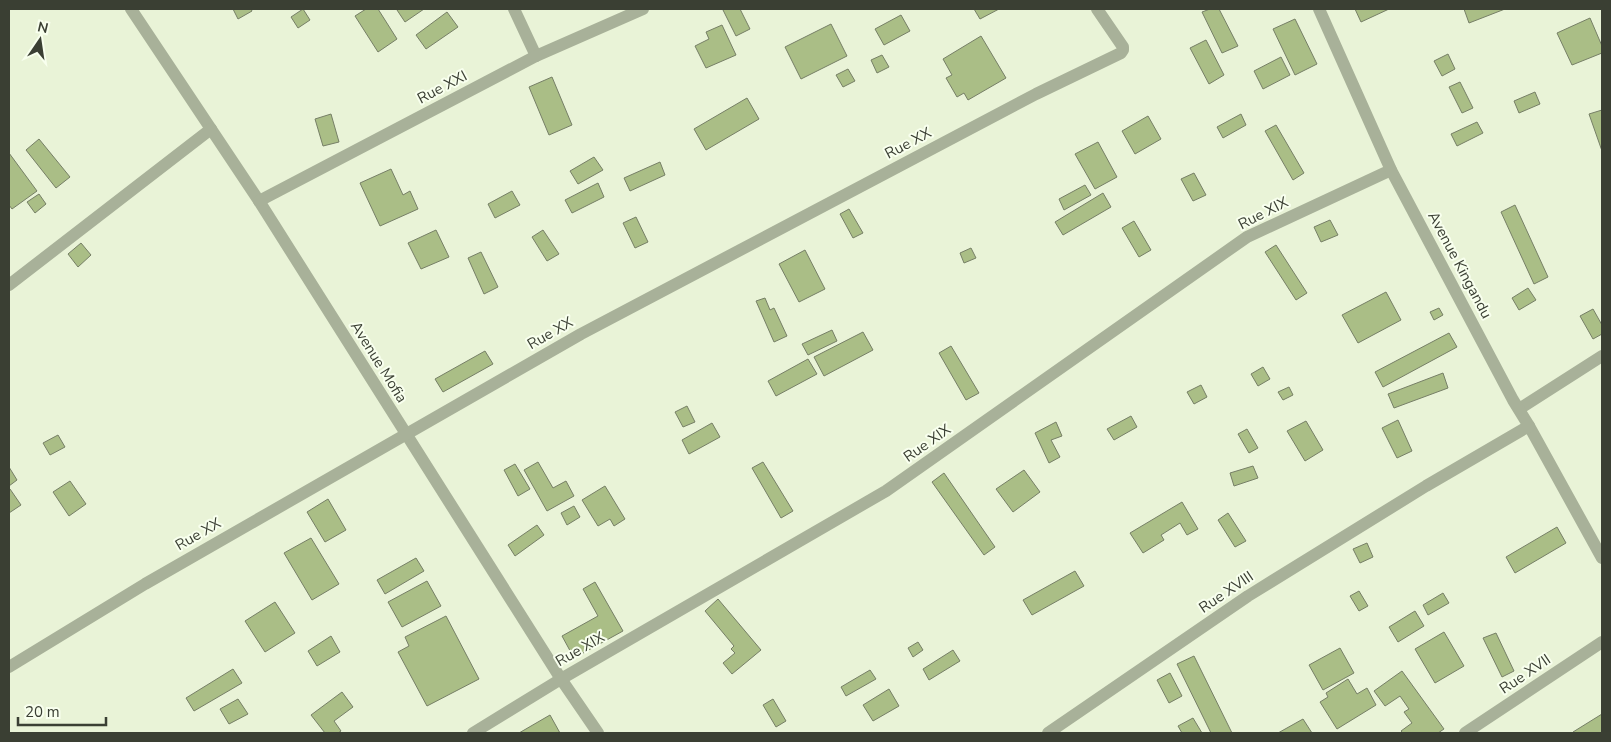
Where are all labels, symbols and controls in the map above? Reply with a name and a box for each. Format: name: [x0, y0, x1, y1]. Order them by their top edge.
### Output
north arrow: [15, 15, 65, 65]
text: N: [36, 17, 50, 38]
street label: Rue XXI: [414, 66, 470, 108]
street label: Rue XX: [881, 122, 935, 164]
street label: Rue XIX: [1235, 192, 1292, 234]
street label: Avenue Kingandu: [1423, 208, 1497, 322]
street label: Rue XX: [523, 312, 577, 354]
street label: Avenue Mofia: [346, 318, 412, 406]
street label: Rue XIX: [899, 419, 955, 467]
street label: Rue XX: [171, 513, 225, 555]
street label: Rue XVIII: [1195, 566, 1257, 618]
street label: Rue XIX: [552, 627, 608, 671]
street label: Rue XVII: [1495, 650, 1555, 698]
scale bar: [18, 694, 105, 726]
text: 20 m: [25, 702, 60, 722]

